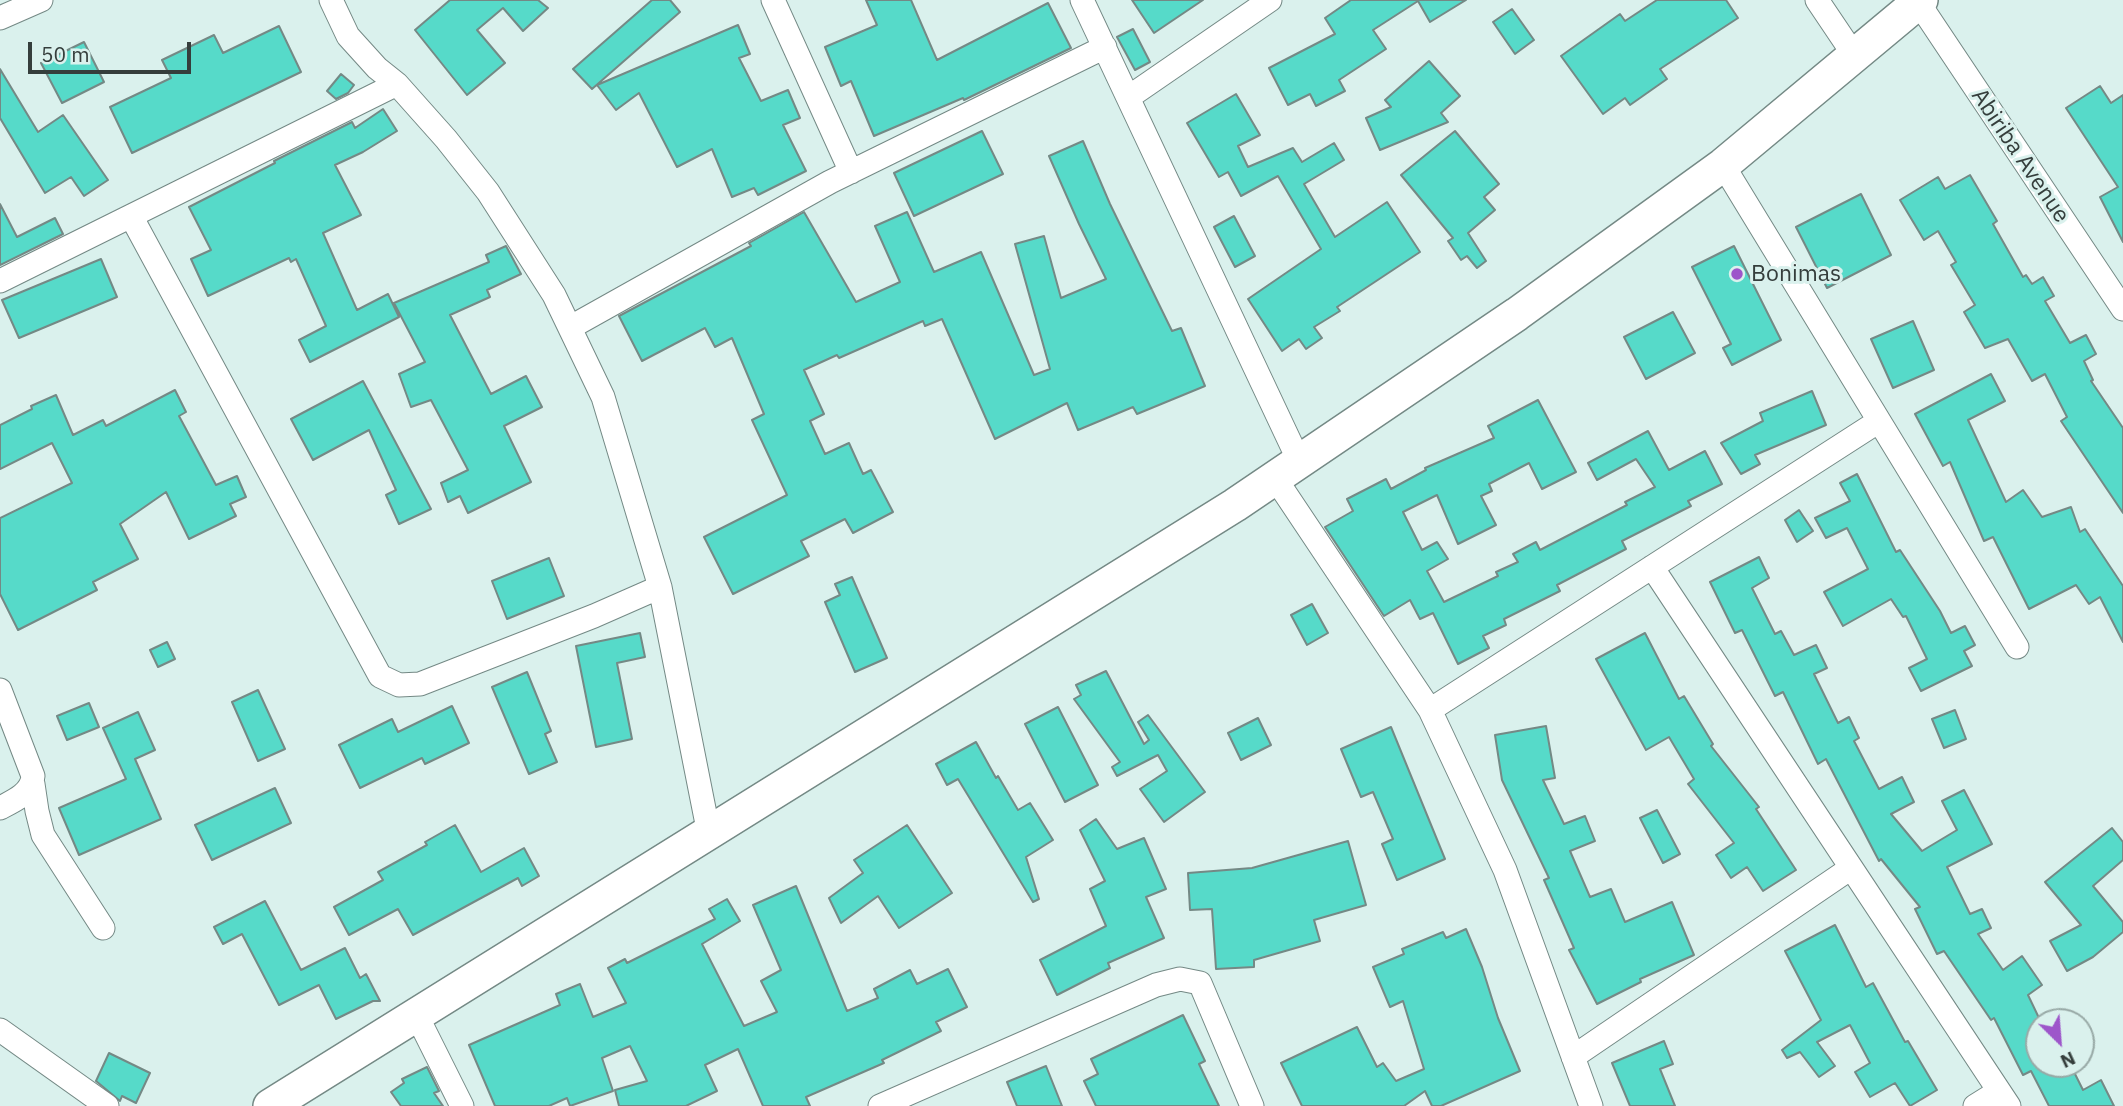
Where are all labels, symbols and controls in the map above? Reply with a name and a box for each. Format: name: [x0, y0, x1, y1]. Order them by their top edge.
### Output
scale bar: [32, 28, 194, 72]
text: 50 m: [41, 40, 90, 68]
street label: Abiriba Avenue: [1965, 84, 2075, 228]
place label: Bonimas: [1751, 260, 1841, 288]
marker: Bonimas: [1729, 266, 1745, 282]
north arrow: [2025, 1008, 2095, 1078]
text: N: [2057, 1046, 2079, 1074]

